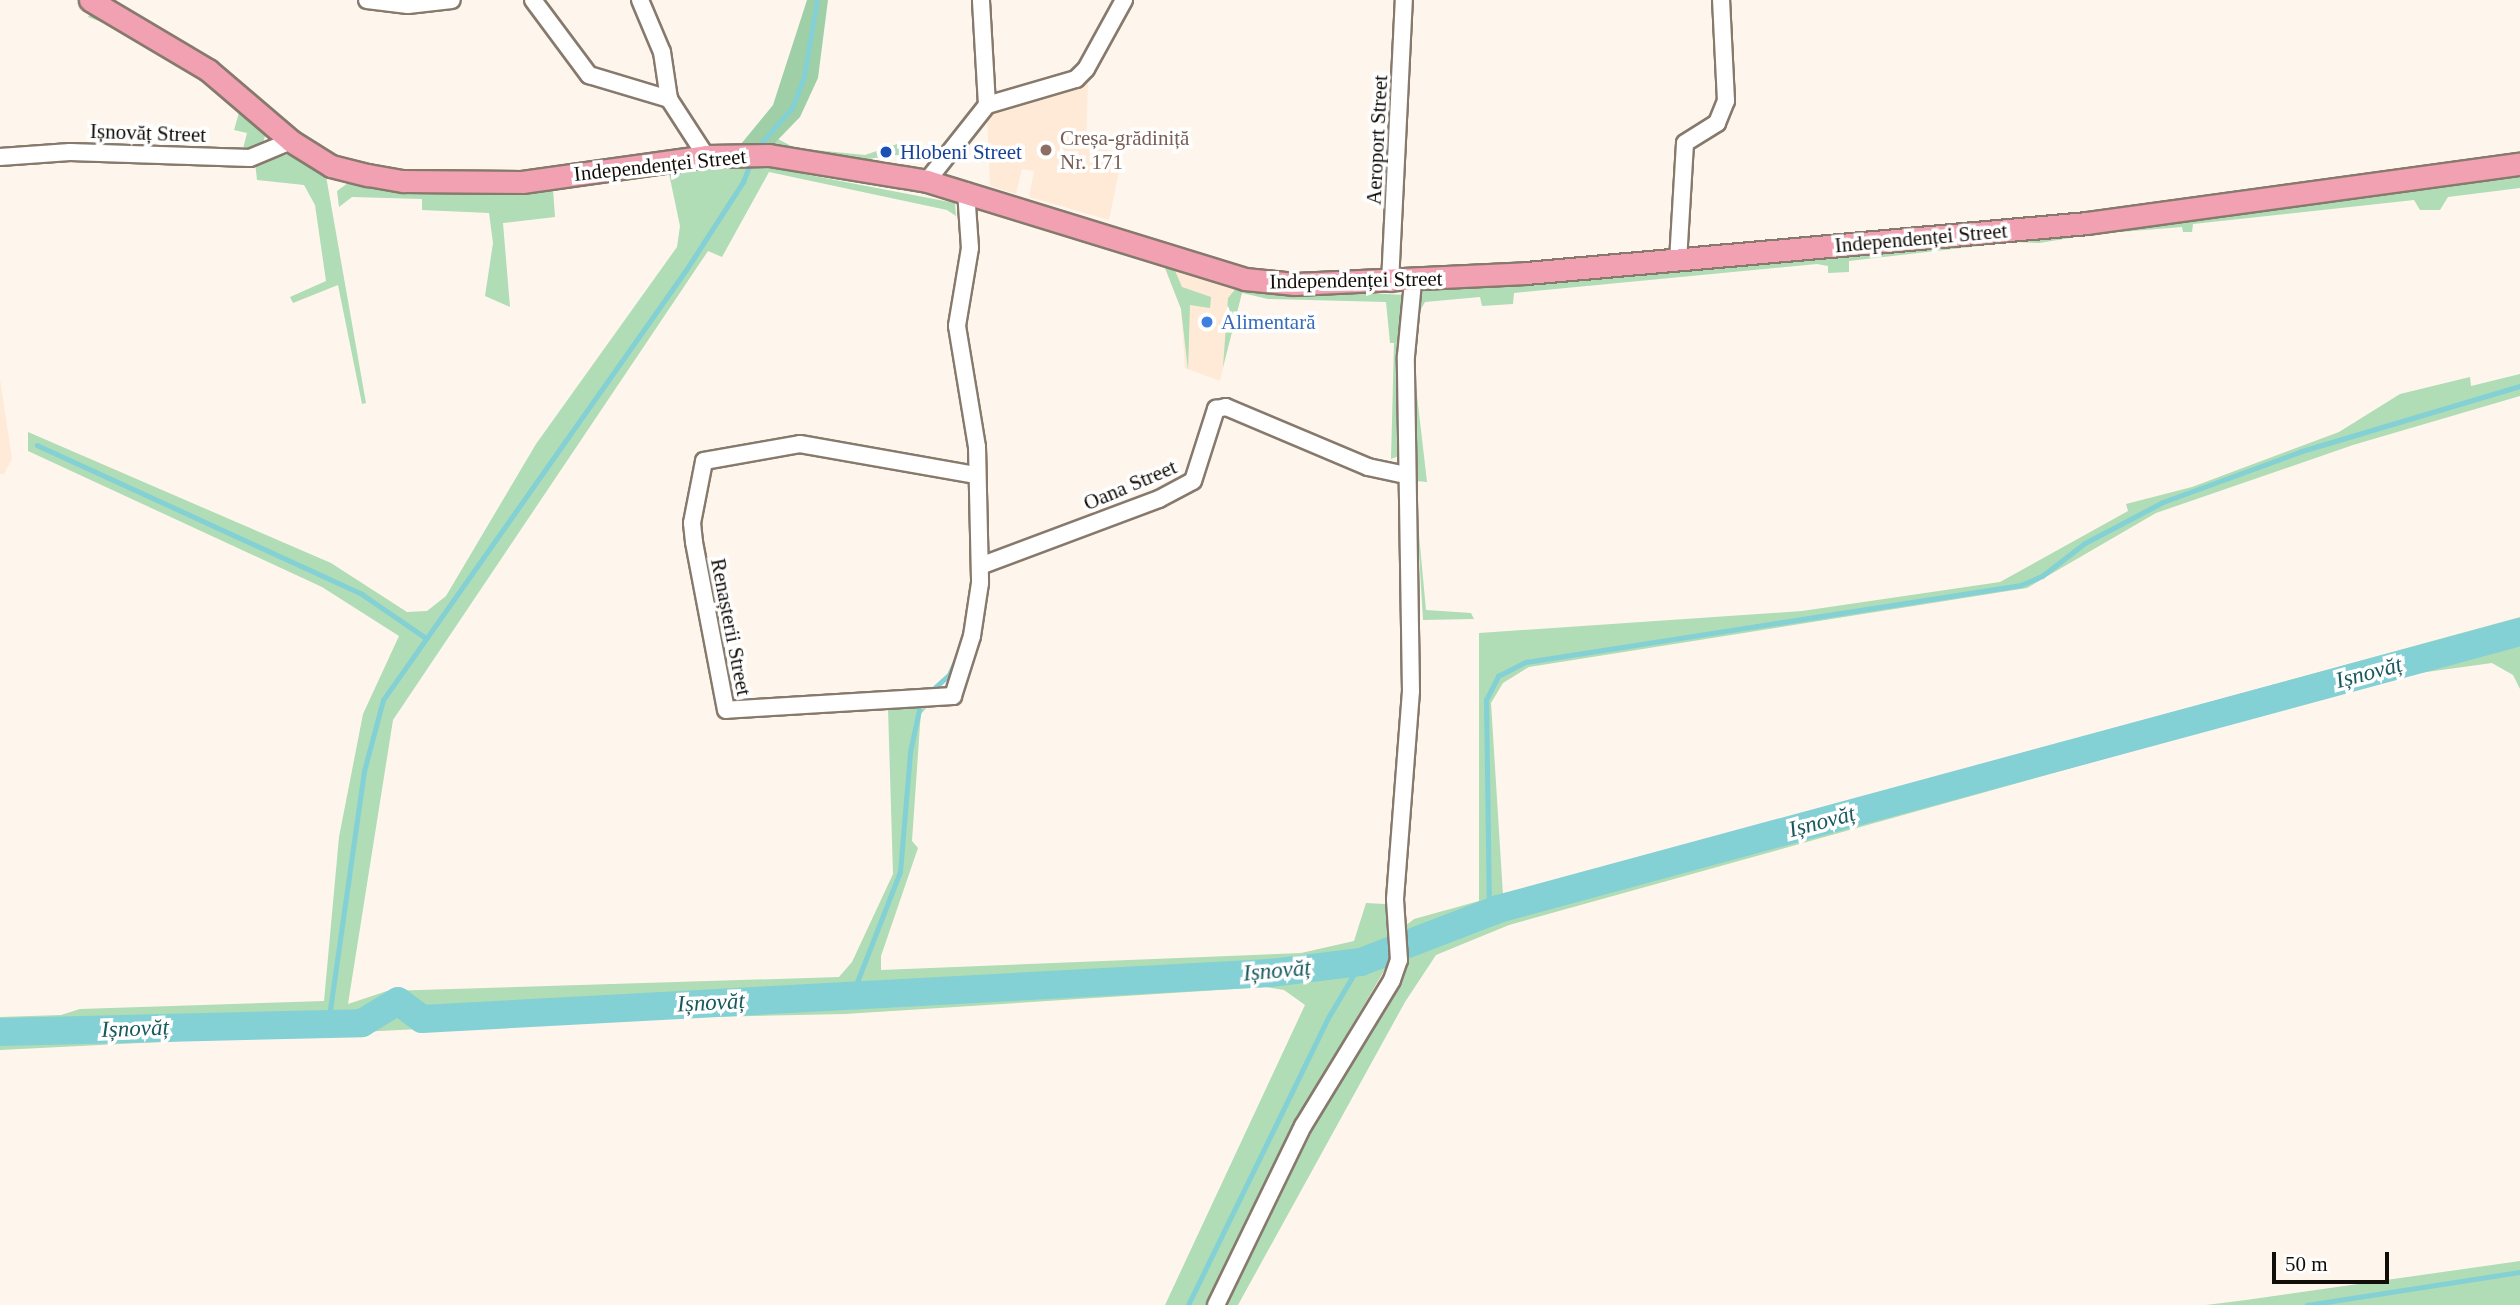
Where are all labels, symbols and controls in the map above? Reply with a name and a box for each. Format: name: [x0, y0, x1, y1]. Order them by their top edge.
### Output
street label: Aeroport Street: [1361, 74, 1393, 206]
street label: Ișnovăț Street: [90, 118, 206, 148]
place label: Creșa-grădiniță Nr. 171: [1060, 125, 1189, 175]
place label: Hlobeni Street: [900, 139, 1022, 165]
marker: Creșa-grădiniță Nr. 171: [1038, 142, 1054, 158]
street label: Independenței Street: [573, 143, 747, 187]
marker: Hlobeni Street: [878, 144, 894, 160]
street label: Independenței Street: [1834, 218, 2008, 258]
street label: Independenței Street: [1269, 266, 1443, 294]
place label: Alimentară: [1221, 309, 1315, 335]
marker: Alimentară: [1199, 314, 1215, 330]
street label: Oana Street: [1080, 454, 1180, 516]
street label: Renașterii Street: [705, 556, 757, 698]
water label: Ișnovăț: [2333, 651, 2405, 695]
water label: Ișnovăț: [1786, 800, 1858, 844]
water label: Ișnovăț: [1242, 954, 1312, 988]
water label: Ișnovăț: [676, 987, 746, 1019]
water label: Ișnovăț: [101, 1014, 169, 1044]
scale bar: [2275, 1238, 2392, 1282]
text: 50 m: [2285, 1252, 2328, 1276]

